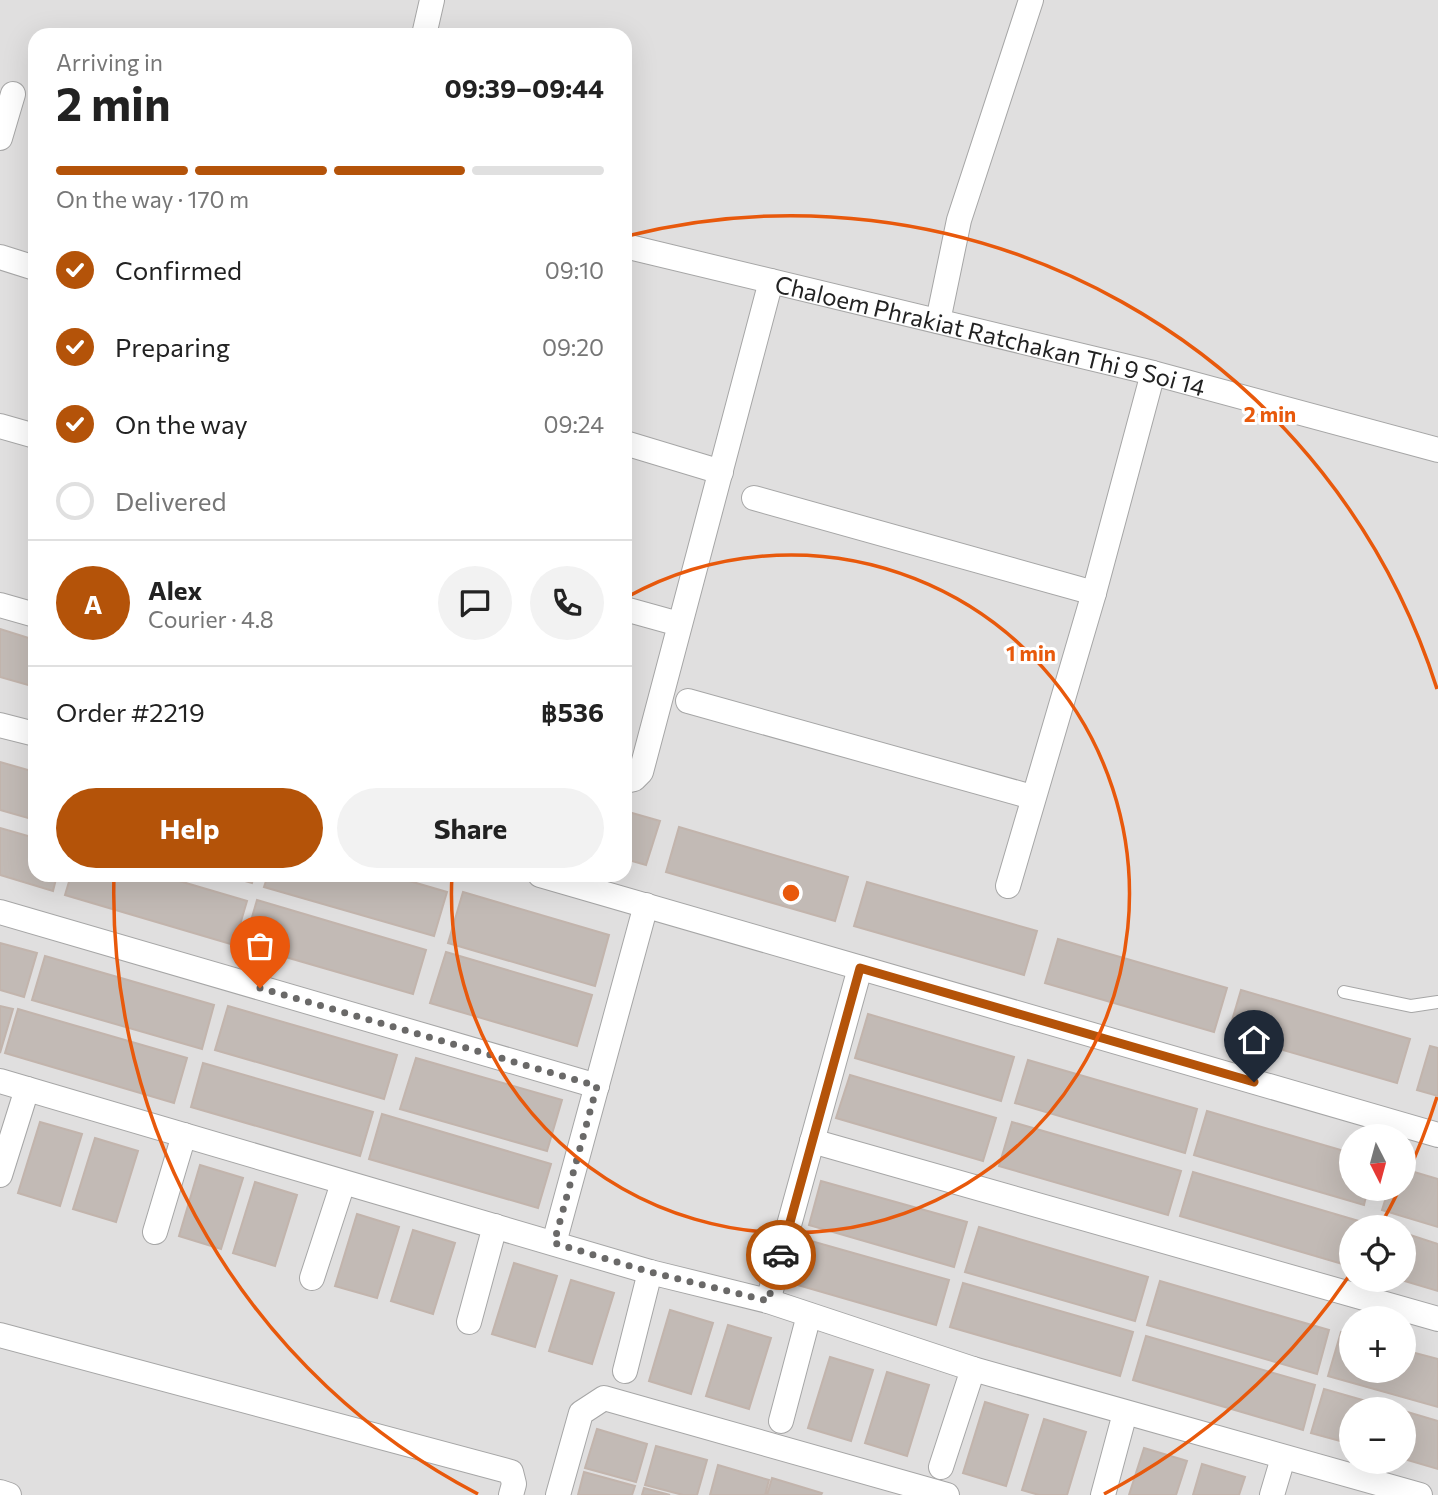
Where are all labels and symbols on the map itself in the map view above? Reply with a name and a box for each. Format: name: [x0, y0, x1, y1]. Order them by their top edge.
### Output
street label: Chaloem Phrakiat Ratchakan Thi 9 Soi 14: [772, 268, 1209, 401]
text: 2 min: [1244, 401, 1296, 426]
text: 1 min: [1006, 640, 1056, 665]
centre of rings: [779, 881, 803, 905]
pin: [230, 916, 290, 988]
pin: [1224, 1010, 1284, 1082]
north arrow: [1339, 1124, 1416, 1200]
courier: [746, 1220, 816, 1290]

